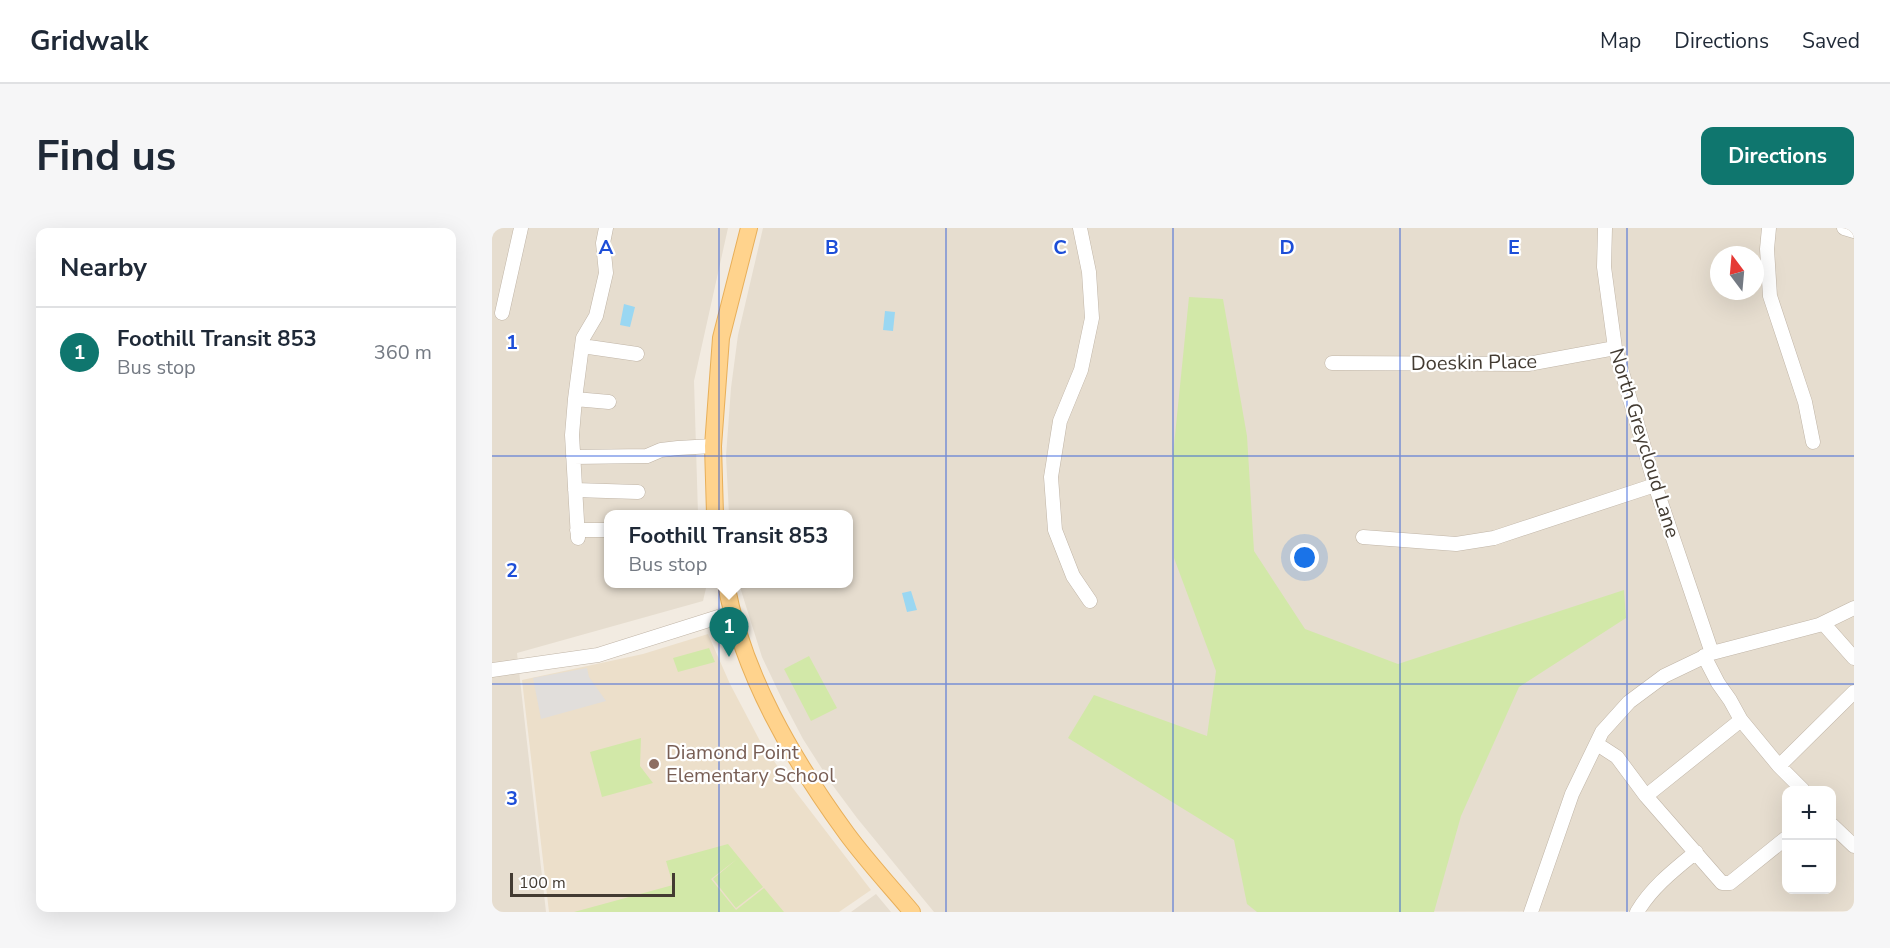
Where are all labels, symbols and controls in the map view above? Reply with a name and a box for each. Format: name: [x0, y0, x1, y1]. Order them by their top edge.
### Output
text: Gridwalk: [30, 22, 148, 60]
text: Map: [1600, 27, 1641, 55]
text: Directions: [1674, 27, 1769, 55]
text: Saved: [1802, 27, 1860, 55]
button: Directions: [1701, 127, 1854, 185]
text: Find us: [36, 128, 176, 185]
text: A: [599, 234, 614, 261]
text: B: [825, 234, 839, 261]
text: C: [1053, 234, 1067, 261]
text: D: [1279, 234, 1295, 261]
text: E: [1508, 234, 1520, 261]
north arrow: [1710, 246, 1764, 300]
text: Nearby: [60, 250, 147, 285]
text: Foothill Transit 853: [117, 324, 317, 354]
text: 1: [506, 329, 518, 356]
text: 1: [74, 339, 86, 366]
text: 360 m: [374, 339, 432, 366]
street label: North Greycloud Lane: [1603, 345, 1686, 541]
street label: Doeskin Place: [1411, 348, 1537, 377]
text: Bus stop: [117, 354, 196, 381]
popup: [604, 510, 853, 588]
text: Foothill Transit 853: [629, 521, 828, 551]
your location: [1290, 543, 1319, 572]
text: Bus stop: [629, 551, 707, 578]
text: 2: [506, 557, 518, 584]
pin: 1: [710, 608, 748, 657]
place label: Diamond Point Elementary School: [666, 739, 835, 789]
marker: Diamond Point Elementary School: [647, 757, 661, 771]
text: 3: [506, 785, 518, 812]
map controls: [1782, 786, 1836, 894]
button: +: [1782, 786, 1836, 840]
button: −: [1782, 840, 1836, 894]
scale bar: [510, 870, 675, 898]
text: 100 m: [519, 872, 566, 894]

